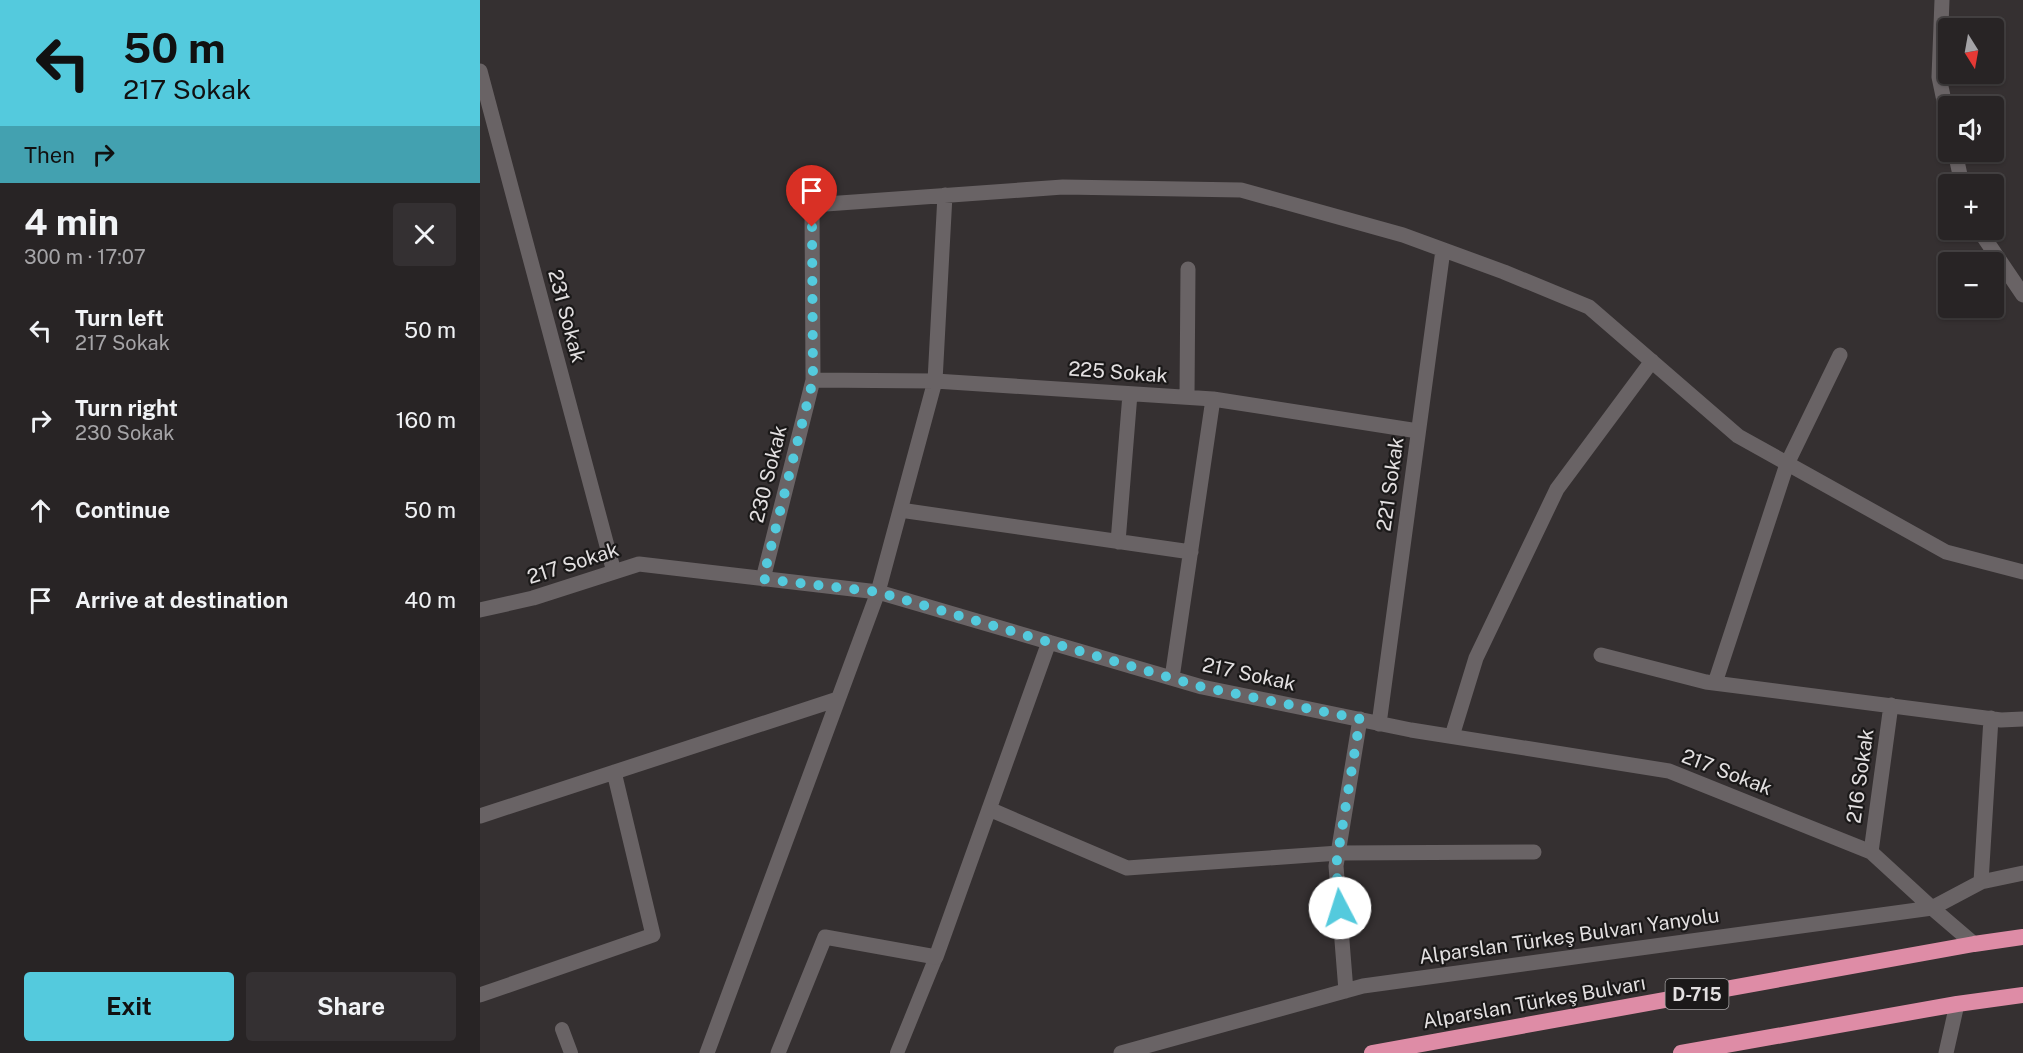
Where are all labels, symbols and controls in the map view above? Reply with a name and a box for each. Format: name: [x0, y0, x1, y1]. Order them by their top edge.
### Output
north arrow: [1938, 18, 2004, 84]
map controls: [1938, 18, 2004, 318]
text: 50 m: [123, 23, 226, 72]
icon: left: [24, 24, 102, 102]
text: 217 Sokak: [123, 73, 251, 105]
button: sound: [1938, 96, 2004, 162]
icon: right: [87, 138, 120, 171]
text: Then: [24, 142, 75, 168]
pin: [786, 165, 837, 227]
icon: arrive: [795, 174, 828, 207]
button: +: [1938, 174, 2004, 240]
text: 4 min: [24, 201, 119, 243]
button: close: [393, 203, 456, 266]
text: 300 m · 17:07: [24, 245, 146, 269]
button: −: [1938, 252, 2004, 318]
street label: 231 Sokak: [543, 267, 591, 365]
text: Turn left: [75, 305, 164, 331]
icon: left: [24, 314, 57, 347]
text: 50 m: [404, 317, 456, 343]
text: 217 Sokak: [75, 331, 170, 355]
street label: 225 Sokak: [1068, 357, 1168, 387]
text: Turn right: [75, 395, 178, 421]
icon: right: [24, 404, 57, 437]
text: 160 m: [396, 407, 456, 433]
text: 230 Sokak: [75, 421, 174, 445]
street label: 230 Sokak: [744, 423, 792, 525]
street label: 221 Sokak: [1372, 435, 1408, 533]
icon: ahead: [24, 494, 57, 527]
text: Continue: [75, 497, 170, 523]
text: 50 m: [404, 497, 456, 523]
street label: 217 Sokak: [524, 537, 622, 589]
icon: arrive: [24, 584, 57, 617]
text: Arrive at destination: [75, 587, 288, 613]
text: 40 m: [404, 587, 456, 613]
street label: 217 Sokak: [1200, 652, 1298, 696]
street label: 216 Sokak: [1841, 727, 1879, 825]
street label: 217 Sokak: [1678, 744, 1776, 800]
position arrow: [1308, 876, 1372, 940]
street label: Alparslan Türkeş Bulvarı Yanyolu: [1417, 903, 1721, 969]
street label: Alparslan Türkeş Bulvarı: [1421, 971, 1647, 1033]
button: Exit: [24, 972, 234, 1041]
button: Share: [246, 972, 456, 1041]
road number: D-715: [1666, 979, 1728, 1009]

